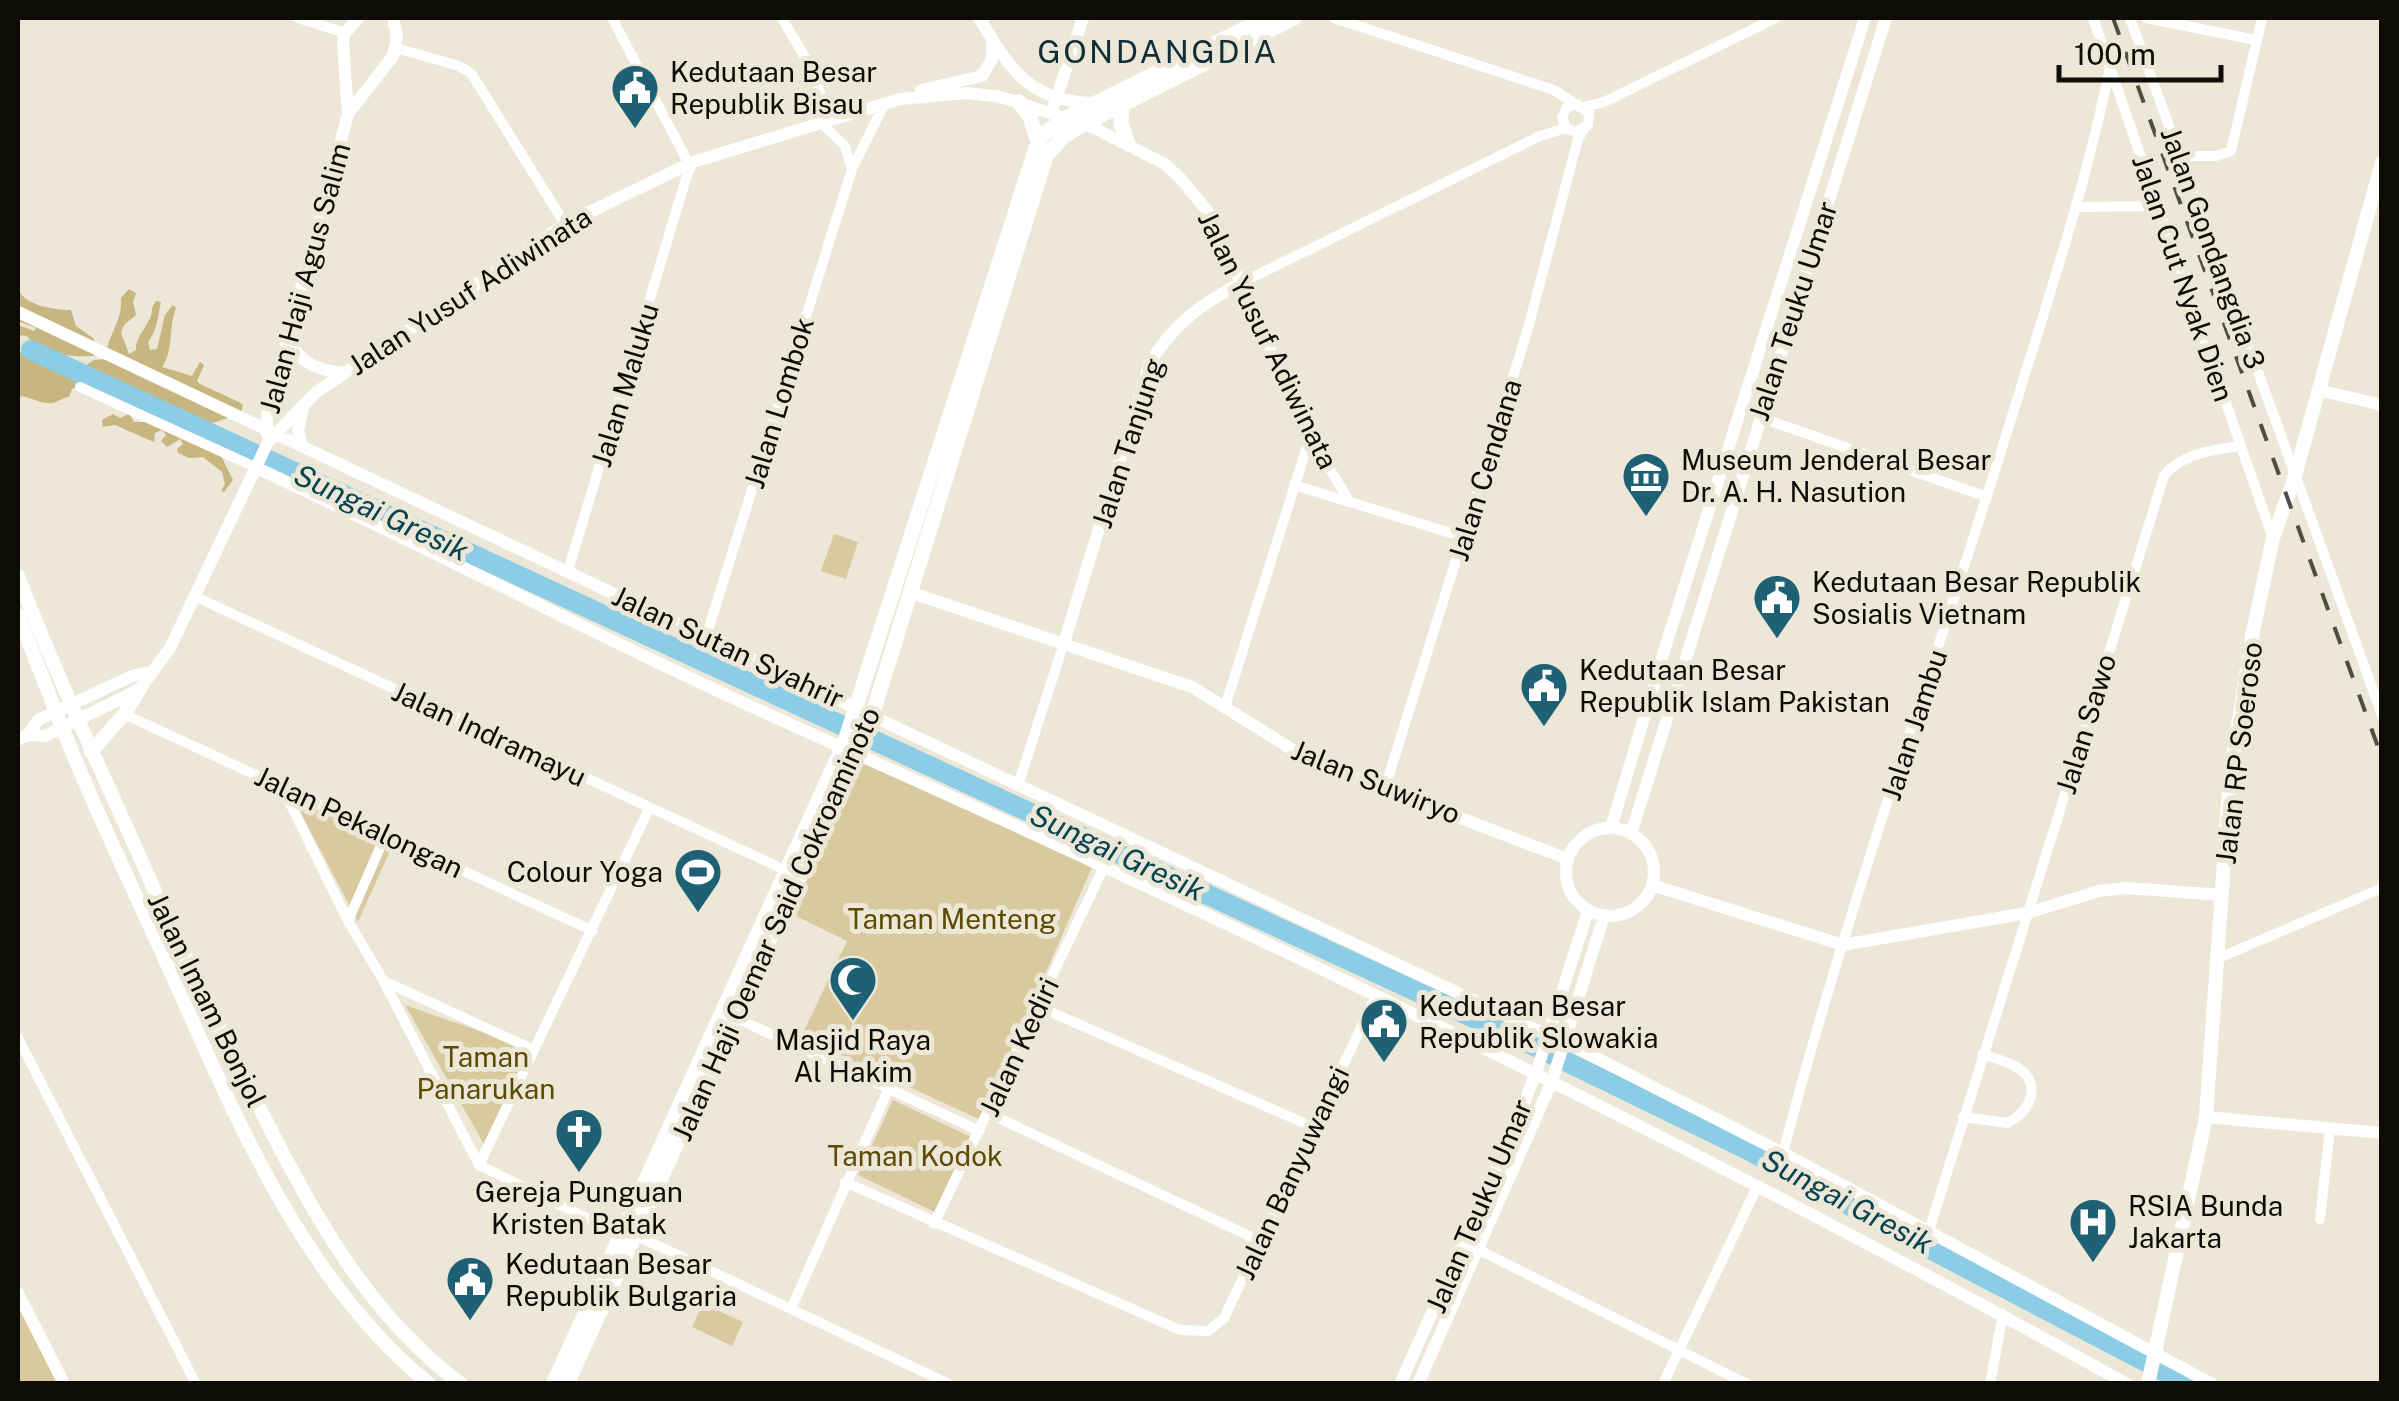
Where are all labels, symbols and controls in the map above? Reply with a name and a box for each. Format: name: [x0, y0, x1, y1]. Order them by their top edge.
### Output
scale bar: [2059, 20, 2222, 82]
district label: GONDANGDIA: [1037, 33, 1279, 70]
text: 100 m: [2074, 36, 2156, 72]
place label: Kedutaan Besar Republik Bisau: [670, 55, 877, 120]
public building icon: Kedutaan Besar Republik Bisau: [609, 62, 661, 130]
street label: Jalan Gondangdia 3: [2154, 123, 2273, 373]
street label: Jalan Haji Agus Salim: [253, 139, 357, 417]
street label: Jalan Cut Nyak Dien: [2126, 150, 2241, 405]
street label: Jalan Teuku Umar: [1741, 197, 1844, 425]
street label: Jalan Yusuf Adiwinata: [342, 200, 597, 381]
street label: Jalan Yusuf Adiwinata: [1192, 205, 1345, 474]
street label: Jalan Maluku: [584, 299, 665, 471]
street label: Jalan Lombok: [737, 313, 820, 492]
street label: Jalan Tanjung: [1084, 354, 1171, 532]
street label: Jalan Cendana: [1441, 375, 1528, 565]
place label: Museum Jenderal Besar Dr. A. H. Nasution: [1681, 443, 1991, 508]
museum icon: Museum Jenderal Besar Dr. A. H. Nasution: [1620, 450, 1672, 518]
water label: Sungai Gresik: [288, 456, 475, 569]
place label: Kedutaan Besar Republik Sosialis Vietnam: [1812, 565, 2141, 630]
public building icon: Kedutaan Besar Republik Sosialis Vietnam: [1751, 572, 1803, 640]
street label: Jalan Sutan Syahrir: [607, 578, 849, 715]
street label: Jalan RP Soeroso: [2208, 640, 2269, 866]
street label: Jalan Jambu: [1874, 645, 1953, 804]
street label: Jalan Sawo: [2049, 650, 2122, 798]
place label: Kedutaan Besar Republik Islam Pakistan: [1579, 653, 1890, 718]
public building icon: Kedutaan Besar Republik Islam Pakistan: [1518, 660, 1570, 728]
street label: Jalan Indramayu: [387, 674, 592, 793]
street label: Jalan Haji Oemar Said Cokroaminoto: [665, 702, 886, 1146]
street label: Jalan Suwiryo: [1287, 733, 1465, 830]
street label: Jalan Pekalongan: [250, 759, 469, 884]
water label: Sungai Gresik: [1024, 796, 1211, 909]
sports icon: Colour Yoga: [672, 846, 724, 914]
place label: Colour Yoga: [507, 855, 663, 888]
street label: Jalan Imam Bonjol: [141, 887, 274, 1112]
park label: Taman Menteng: [847, 902, 1057, 935]
mosque icon: Masjid Raya Al Hakim: [827, 954, 879, 1022]
street label: Jalan Kediri: [972, 972, 1065, 1121]
place label: Kedutaan Besar Republik Slowakia: [1419, 989, 1658, 1054]
public building icon: Kedutaan Besar Republik Slowakia: [1358, 996, 1410, 1064]
place label: Masjid Raya Al Hakim: [775, 1023, 931, 1088]
park label: Taman Panarukan: [416, 1040, 556, 1105]
street label: Jalan Banyuwangi: [1228, 1061, 1355, 1285]
street label: Jalan Teuku Umar: [1419, 1094, 1538, 1318]
church icon: Gereja Punguan Kristen Batak: [553, 1106, 605, 1174]
park label: Taman Kodok: [827, 1139, 1003, 1172]
water label: Sungai Gresik: [1756, 1141, 1940, 1262]
place label: Gereja Punguan Kristen Batak: [475, 1175, 683, 1240]
place label: RSIA Bunda Jakarta: [2128, 1189, 2283, 1254]
hospital icon: RSIA Bunda Jakarta: [2067, 1196, 2119, 1264]
place label: Kedutaan Besar Republik Bulgaria: [505, 1247, 737, 1312]
public building icon: Kedutaan Besar Republik Bulgaria: [444, 1254, 496, 1322]

